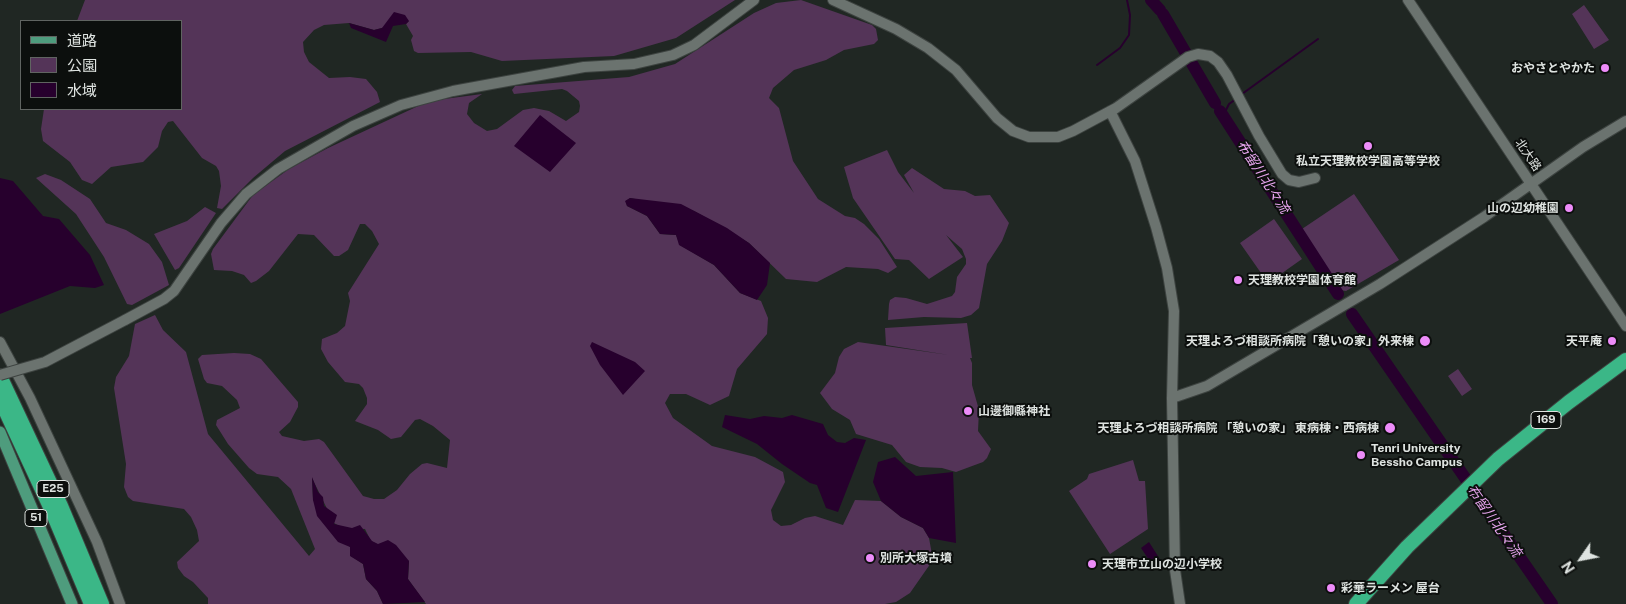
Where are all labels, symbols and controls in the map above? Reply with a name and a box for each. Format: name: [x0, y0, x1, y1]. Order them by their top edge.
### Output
legend: [20, 20, 182, 110]
text: 道路: [67, 32, 97, 49]
text: 公園: [67, 57, 97, 74]
place label: おやさとやかた: [1511, 61, 1595, 75]
marker: おやさとやかた: [1599, 62, 1611, 74]
text: 水域: [67, 82, 97, 99]
street label: 北大路: [1512, 136, 1544, 174]
water label: 布留川北々流: [1233, 137, 1293, 217]
marker: 私立天理教校学園高等学校: [1362, 140, 1374, 152]
place label: 私立天理教校学園高等学校: [1296, 154, 1440, 168]
place label: 山の辺幼稚園: [1487, 201, 1559, 215]
marker: 山の辺幼稚園: [1563, 202, 1575, 214]
place label: 天理教校学園体育館: [1248, 273, 1356, 287]
marker: 天理教校学園体育館: [1232, 274, 1244, 286]
place label: 天理よろづ相談所病院「憩いの家」外来棟: [1186, 334, 1414, 348]
marker: 天理よろづ相談所病院「憩いの家」外来棟: [1418, 334, 1432, 348]
place label: 天平庵: [1566, 334, 1602, 348]
marker: 天平庵: [1606, 335, 1618, 347]
place label: 山邊御縣神社: [978, 404, 1050, 418]
marker: 山邊御縣神社: [962, 405, 974, 417]
road number: 169: [1531, 412, 1561, 428]
place label: 天理よろづ相談所病院 「憩いの家」 東病棟・西病棟: [1098, 421, 1379, 435]
marker: 天理よろづ相談所病院 「憩いの家」 東病棟・西病棟: [1383, 421, 1397, 435]
place label: Tenri University Bessho Campus: [1371, 441, 1462, 469]
marker: Tenri University Bessho Campus: [1355, 449, 1367, 461]
road number: E25: [37, 480, 69, 498]
water label: 布留川北々流: [1463, 482, 1525, 560]
road number: 51: [25, 509, 47, 526]
north arrow: [1556, 534, 1606, 584]
place label: 別所大塚古墳: [880, 551, 952, 565]
marker: 別所大塚古墳: [864, 552, 876, 564]
place label: 天理市立山の辺小学校: [1102, 557, 1222, 571]
marker: 天理市立山の辺小学校: [1086, 558, 1098, 570]
text: N: [1559, 558, 1578, 576]
place label: 彩華ラーメン 屋台: [1341, 581, 1440, 595]
marker: 彩華ラーメン 屋台: [1325, 582, 1337, 594]

